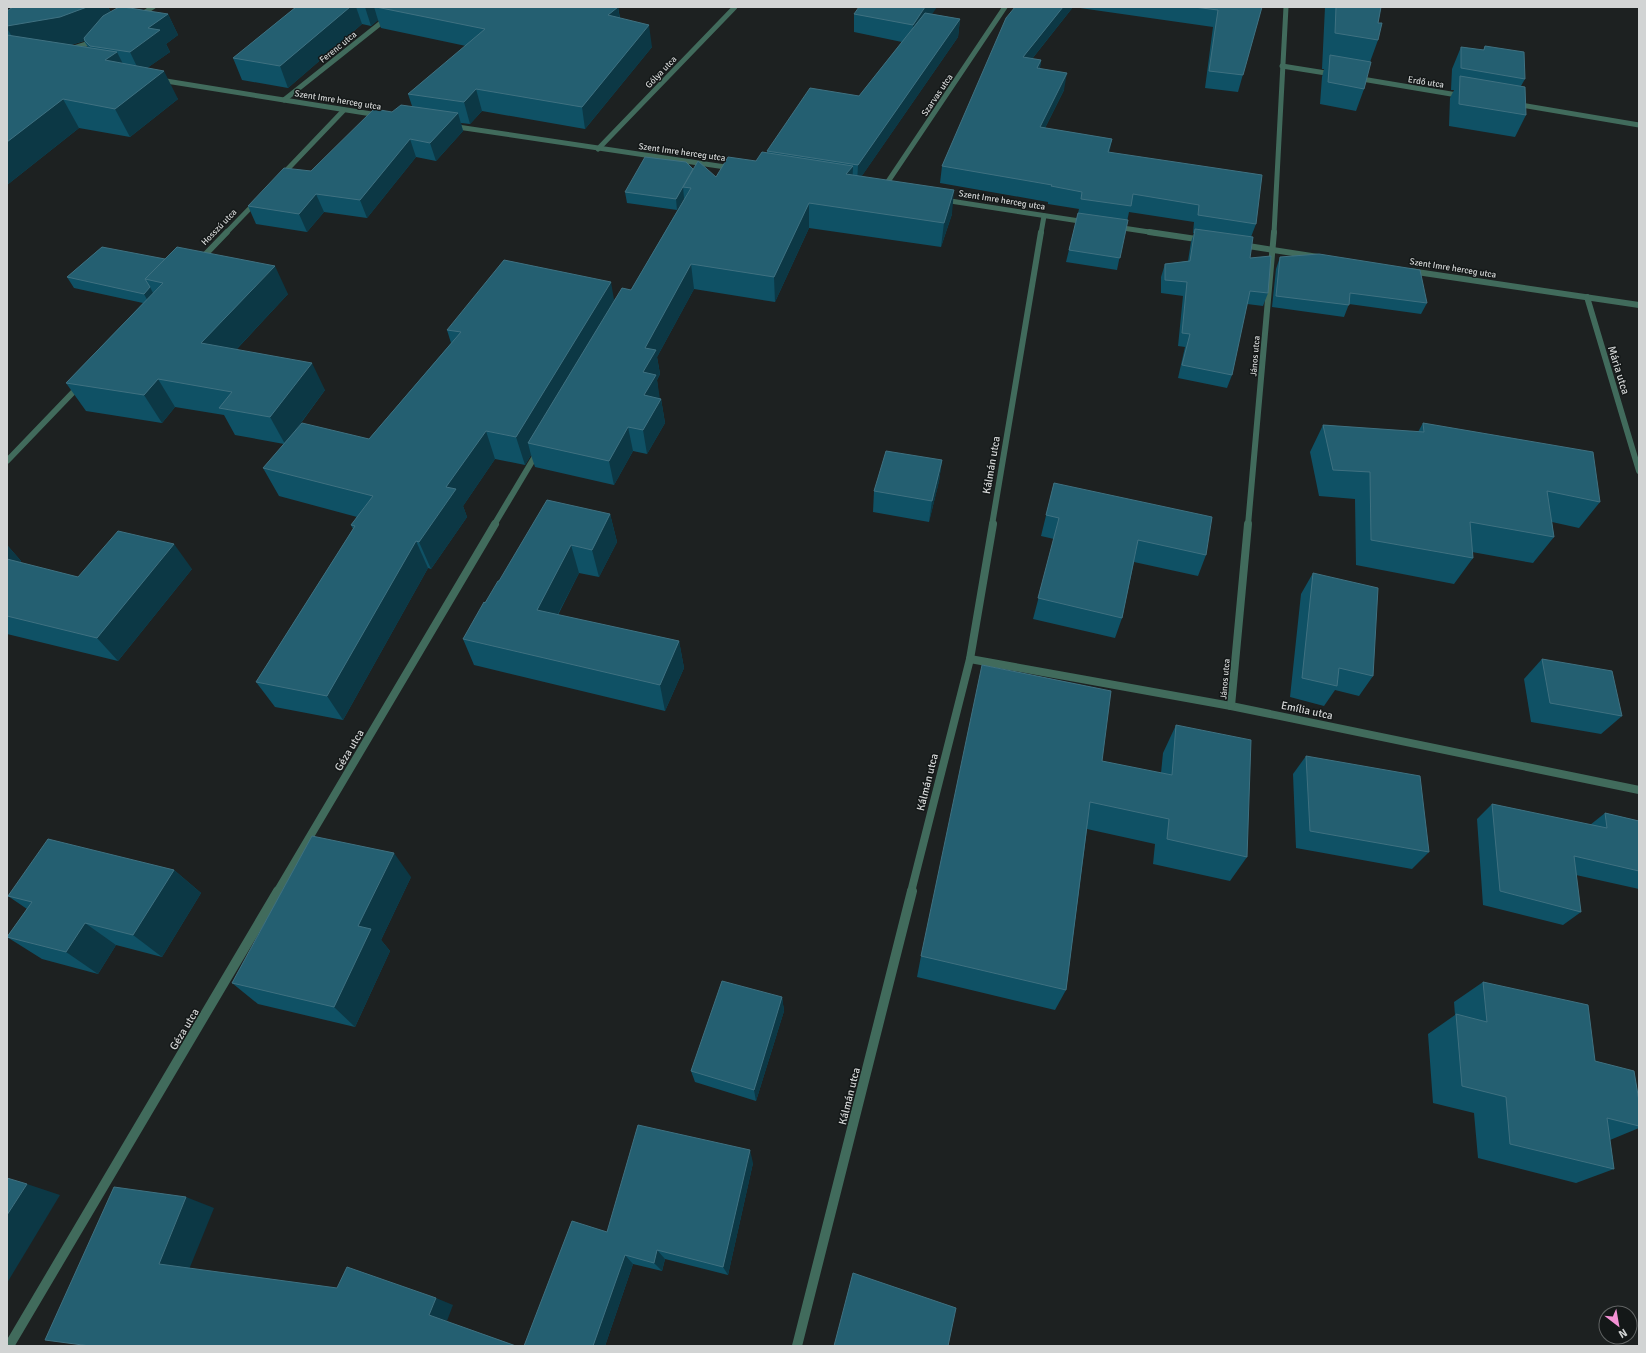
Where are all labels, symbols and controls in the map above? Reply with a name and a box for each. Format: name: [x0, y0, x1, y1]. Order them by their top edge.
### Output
street label: Ferenc utca: [318, 29, 359, 66]
street label: Gólya utca: [643, 54, 680, 91]
street label: Szarvas utca: [919, 72, 956, 118]
street label: Erdő utca: [1407, 74, 1445, 91]
street label: Szent Imre herceg utca: [294, 88, 382, 113]
street label: Szent Imre herceg utca: [638, 141, 726, 164]
street label: Szent Imre herceg utca: [958, 188, 1046, 213]
street label: Hosszú utca: [199, 207, 240, 248]
street label: Szent Imre herceg utca: [1409, 256, 1497, 281]
street label: János utca: [1248, 335, 1263, 377]
street label: Mária utca: [1605, 344, 1632, 396]
street label: Kálmán utca: [980, 435, 1003, 495]
street label: János utca: [1218, 658, 1233, 700]
street label: Emília utca: [1280, 699, 1334, 722]
street label: Géza utca: [332, 727, 367, 773]
street label: Kálmán utca: [914, 752, 941, 812]
street label: Géza utca: [167, 1006, 202, 1052]
street label: Kálmán utca: [836, 1066, 863, 1126]
north arrow: [1598, 1305, 1638, 1345]
text: N: [1616, 1326, 1630, 1341]

